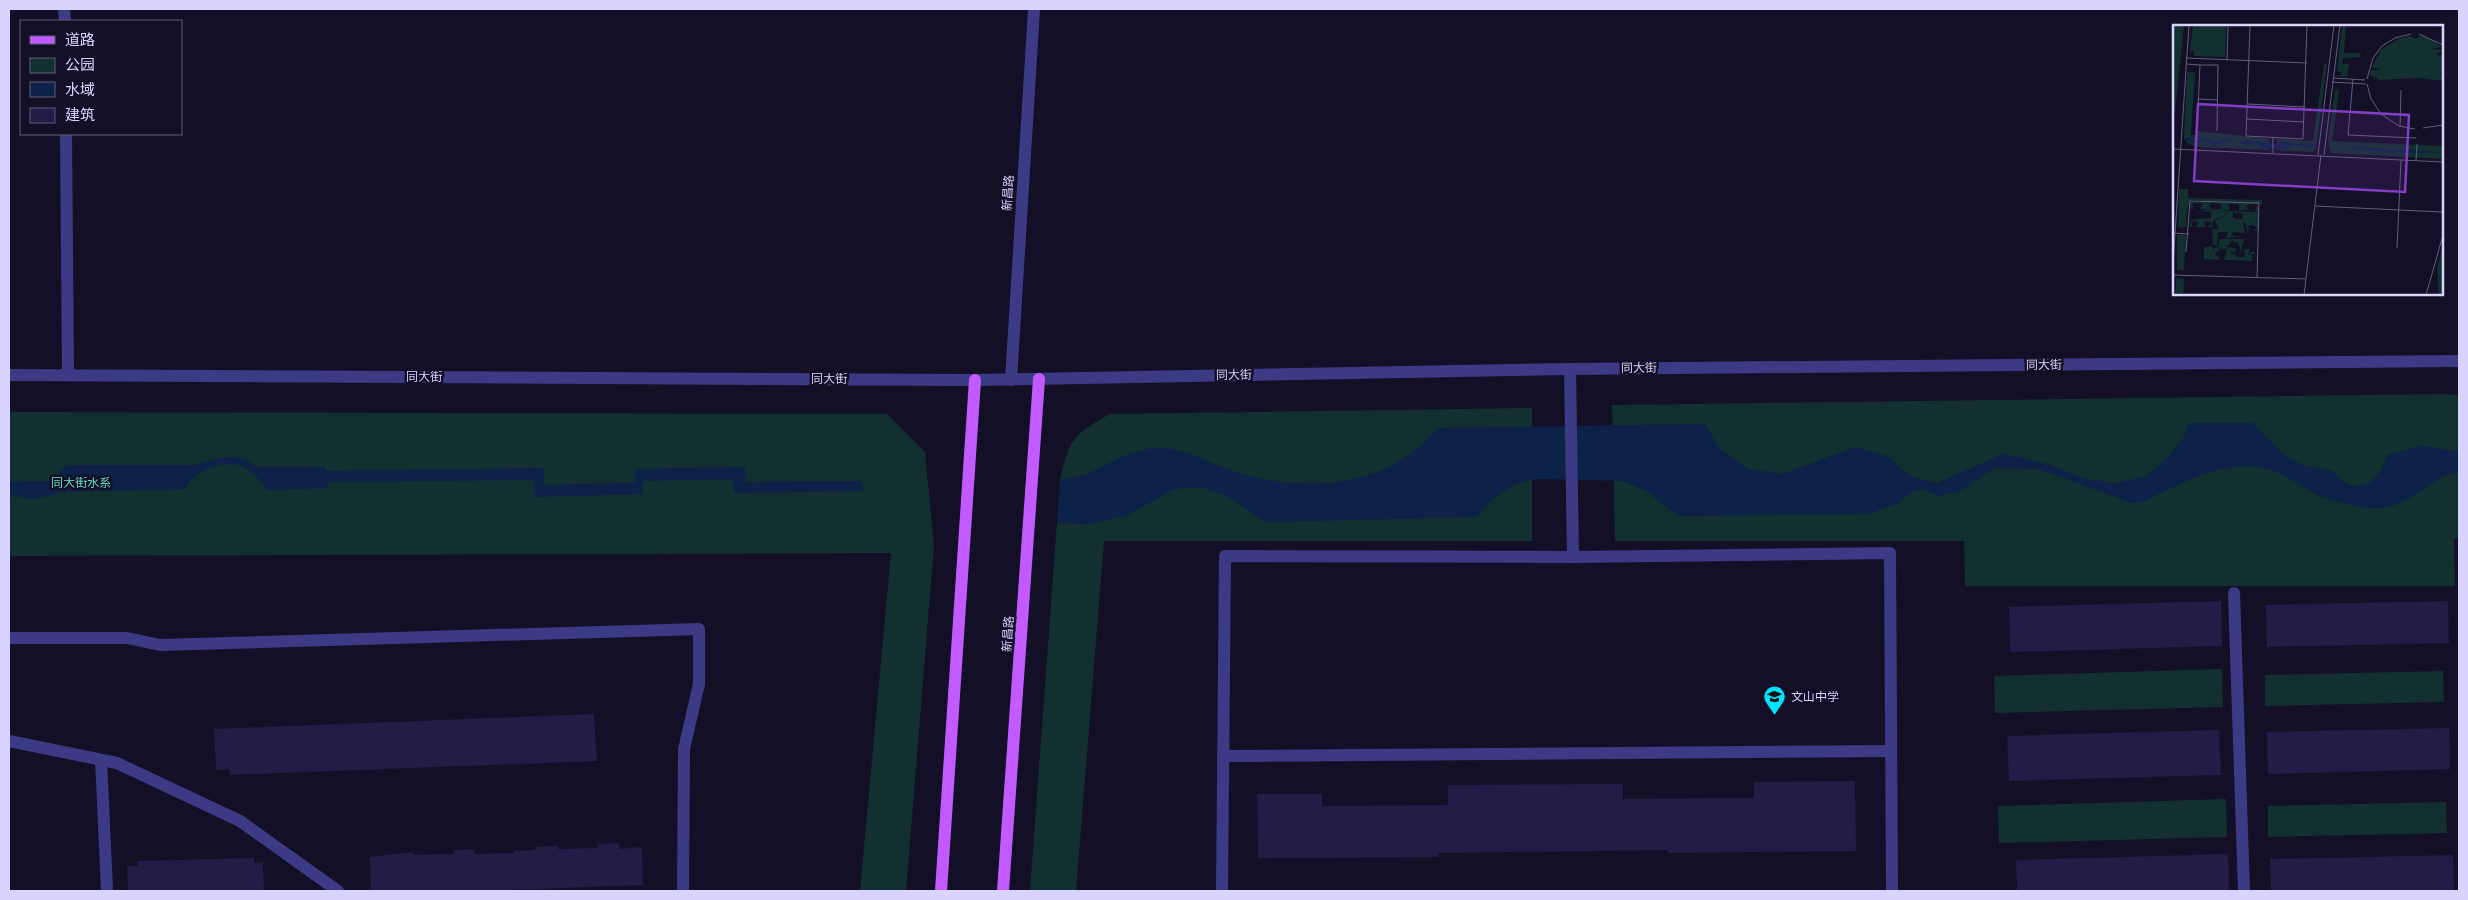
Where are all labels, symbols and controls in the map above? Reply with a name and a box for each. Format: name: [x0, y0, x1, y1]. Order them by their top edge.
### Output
legend: [20, 20, 182, 135]
inset map: [2173, 25, 2443, 295]
text: 道路: [65, 31, 95, 48]
text: 公园: [65, 56, 95, 73]
text: 水域: [65, 81, 95, 98]
text: 建筑: [65, 106, 95, 123]
street label: 新昌路: [1000, 175, 1016, 211]
street label: 同大街: [2026, 358, 2062, 372]
street label: 同大街: [1621, 361, 1657, 375]
street label: 同大街: [1216, 368, 1252, 382]
street label: 同大街: [406, 370, 442, 384]
street label: 同大街: [811, 372, 847, 386]
park label: 同大街水系: [51, 476, 111, 490]
street label: 新昌路: [1000, 616, 1016, 652]
school or university icon: 文山中学: [1763, 685, 1787, 716]
place label: 文山中学: [1791, 690, 1839, 704]

